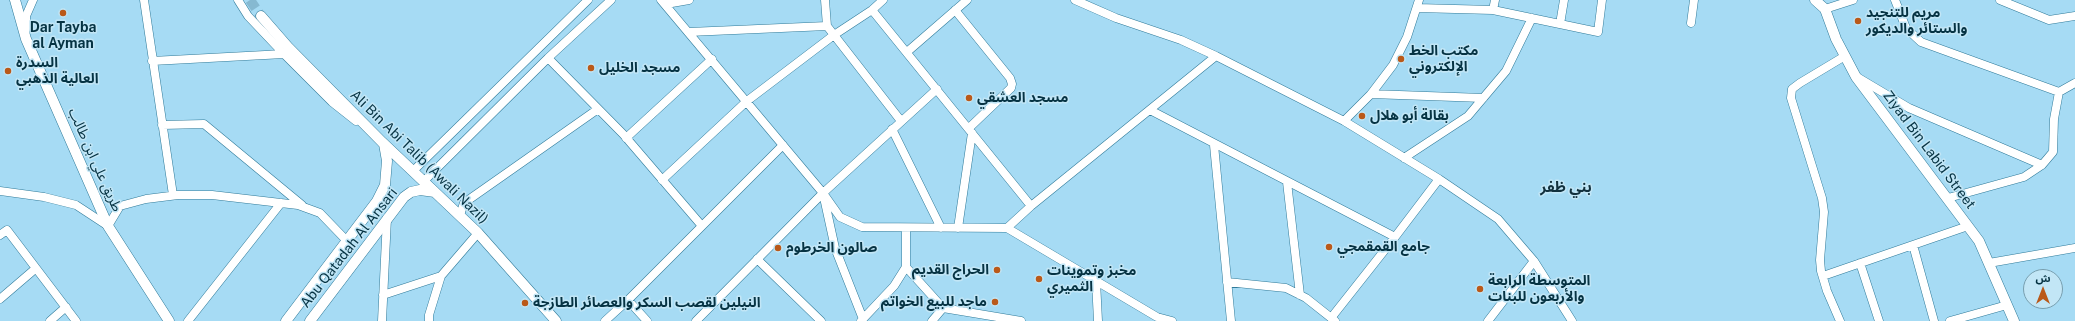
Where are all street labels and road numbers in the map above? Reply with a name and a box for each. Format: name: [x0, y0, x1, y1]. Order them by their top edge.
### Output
street label: Ali Bin Abi Talib (Awali Nazil): [347, 87, 491, 227]
street label: Ziyad Bin Labid Street: [1879, 88, 1979, 212]
street label: طريق علي ابن طالب: [65, 106, 125, 214]
street label: Abu Qatadah Al Ansari: [297, 185, 401, 311]

